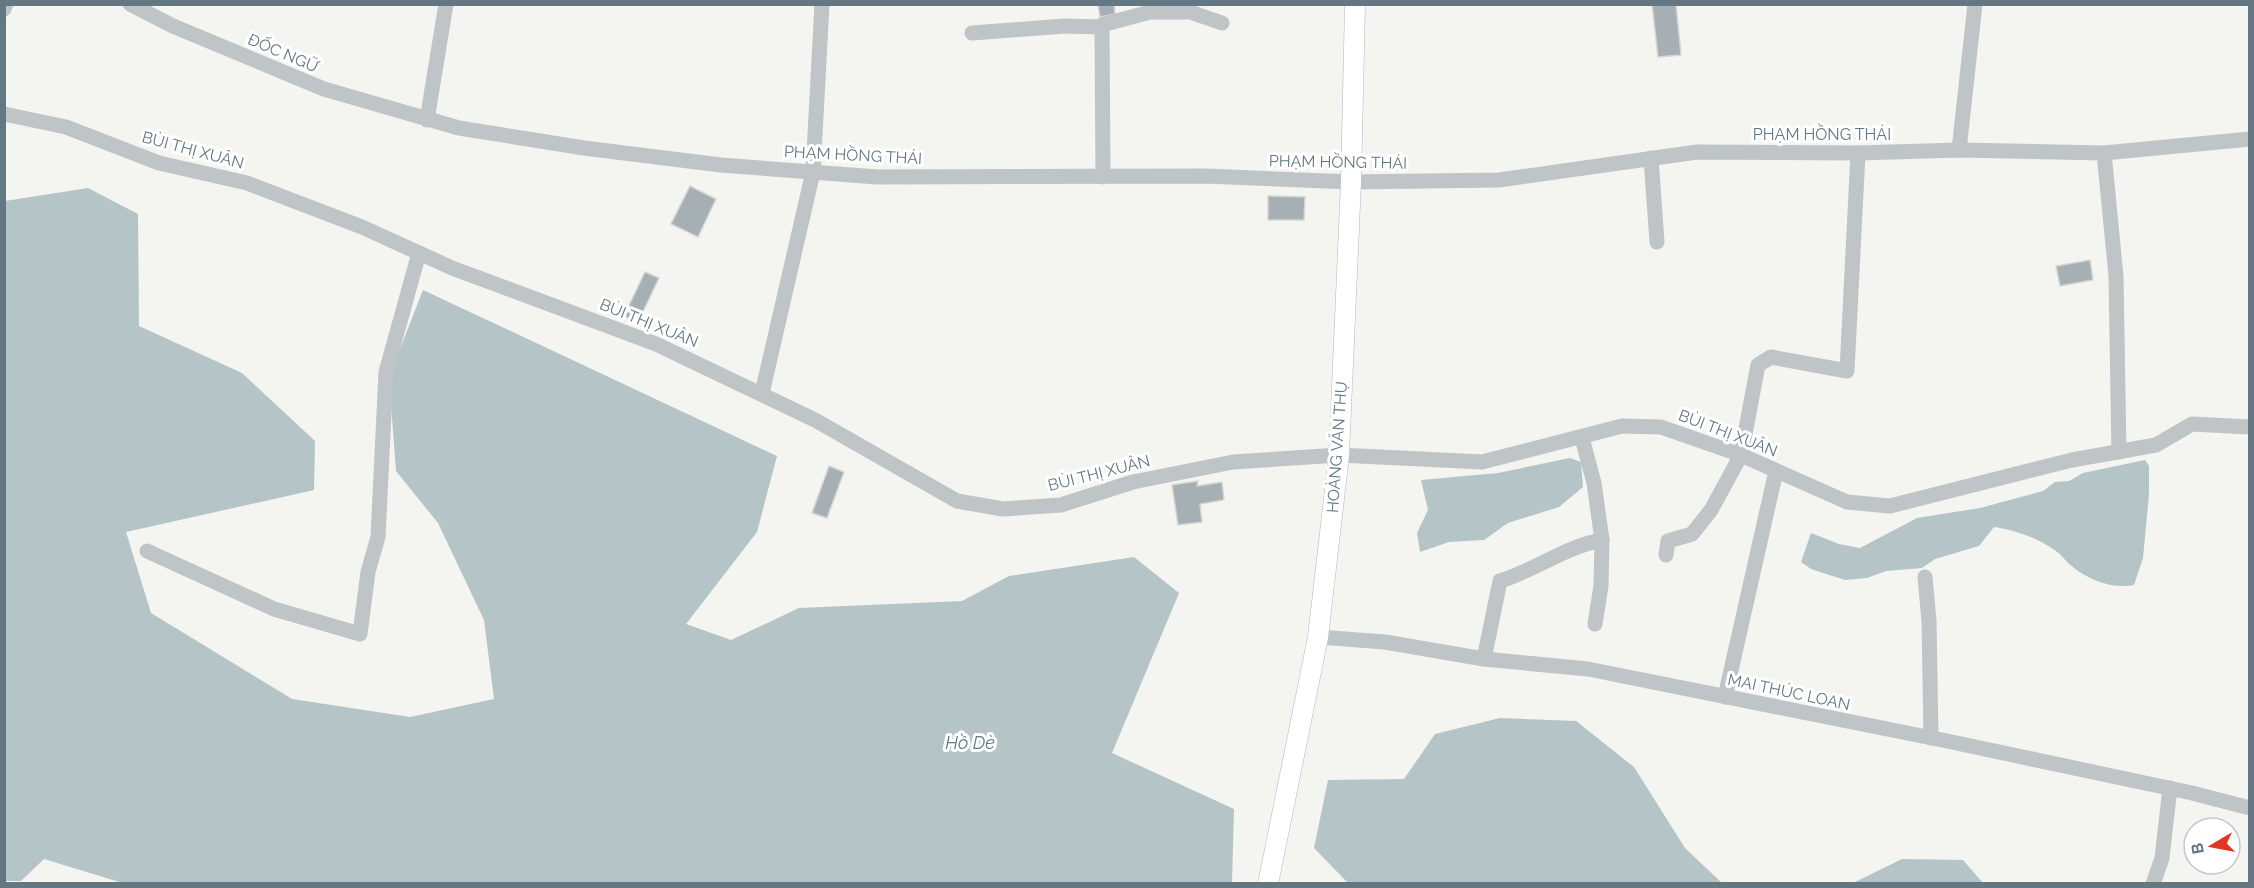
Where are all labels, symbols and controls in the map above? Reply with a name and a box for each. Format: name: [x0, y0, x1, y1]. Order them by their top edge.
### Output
street label: ĐỐC NGỮ: [245, 28, 323, 77]
street label: PHẠM HỒNG THÁI: [1753, 123, 1891, 144]
street label: BÙI THỊ XUÂN: [140, 126, 246, 173]
street label: PHẠM HỒNG THÁI: [783, 140, 923, 168]
street label: PHẠM HỒNG THÁI: [1269, 149, 1407, 173]
street label: BÙI THỊ XUÂN: [597, 294, 701, 351]
street label: HOÀNG VĂN THỤ: [1322, 380, 1351, 513]
street label: BÙI THỊ XUÂN: [1676, 404, 1781, 461]
street label: BÙI THỊ XUÂN: [1046, 450, 1152, 495]
street label: MAI THÚC LOAN: [1726, 669, 1852, 714]
water label: Hồ Dè: [945, 732, 995, 753]
north arrow: [2182, 816, 2242, 876]
text: B: [2187, 841, 2208, 856]

